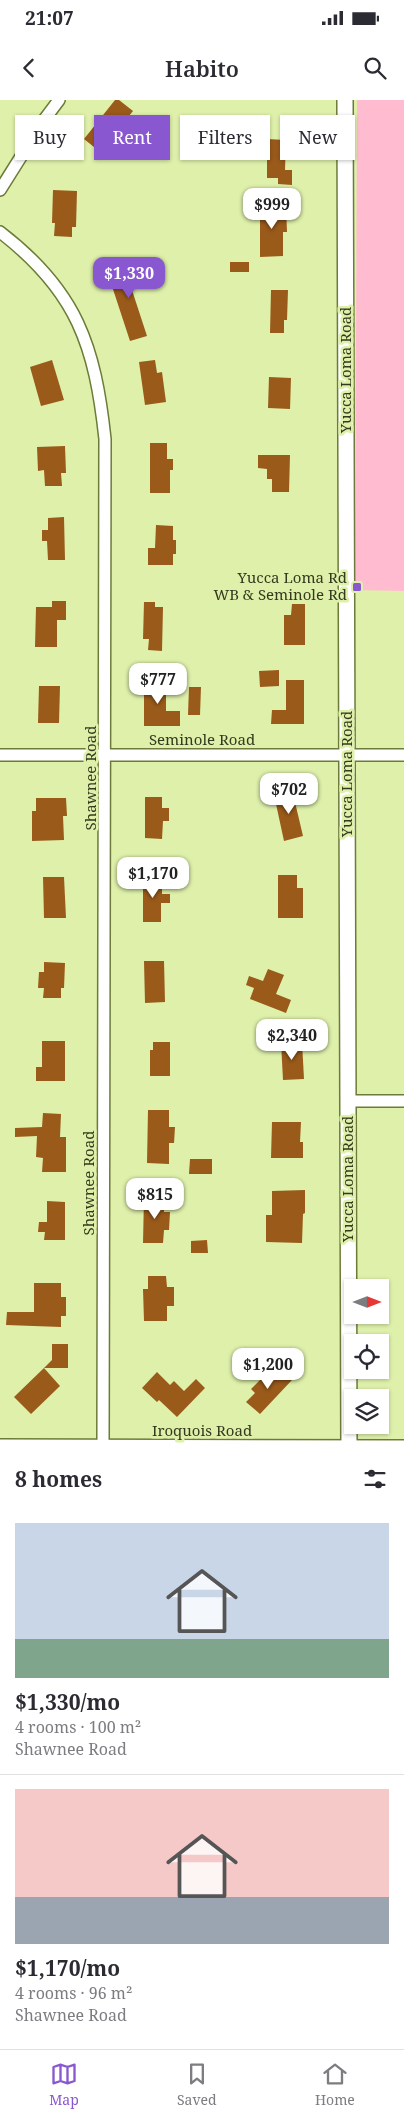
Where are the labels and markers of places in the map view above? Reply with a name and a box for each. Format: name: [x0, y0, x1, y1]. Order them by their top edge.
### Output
pin: $999: [242, 188, 302, 230]
pin: $1,330: [88, 256, 170, 299]
place label: Yucca Loma Rd WB & Seminole Rd: [213, 567, 347, 604]
marker: Yucca Loma Rd WB & Seminole Rd: [351, 581, 363, 593]
pin: $777: [128, 662, 188, 705]
pin: $702: [259, 772, 319, 815]
pin: $1,170: [112, 856, 194, 899]
pin: $2,340: [251, 1018, 333, 1061]
pin: $815: [125, 1178, 185, 1220]
pin: $1,200: [227, 1348, 309, 1390]

